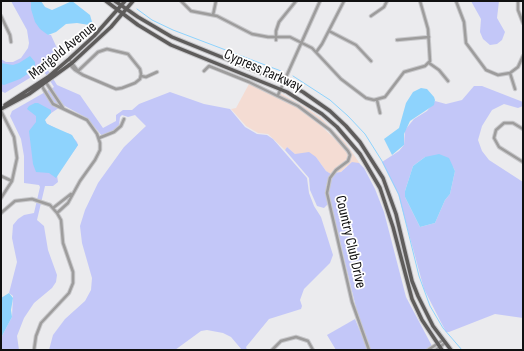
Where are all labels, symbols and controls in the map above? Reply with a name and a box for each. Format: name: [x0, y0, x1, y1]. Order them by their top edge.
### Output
street label: Marigold Avenue: [25, 18, 101, 84]
street label: Cypress Parkway: [221, 46, 305, 96]
street label: Country Club Drive: [331, 194, 369, 290]

